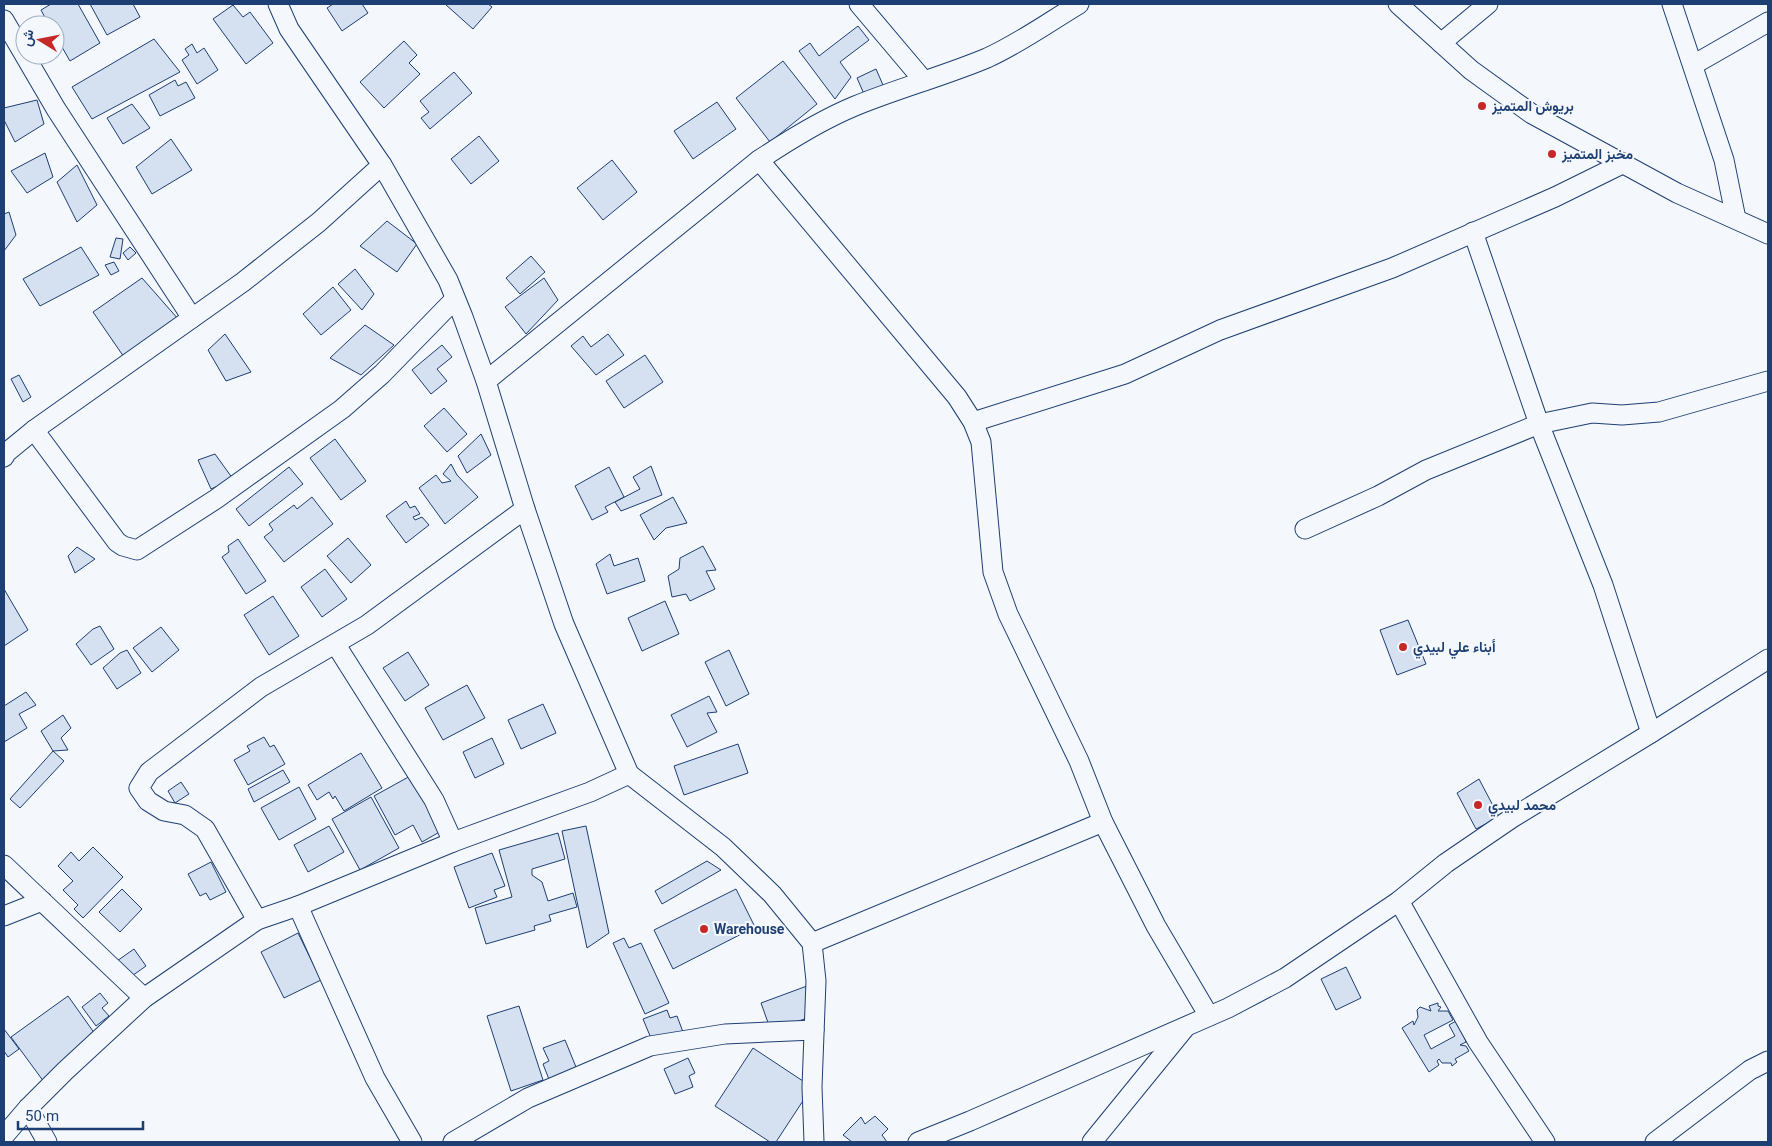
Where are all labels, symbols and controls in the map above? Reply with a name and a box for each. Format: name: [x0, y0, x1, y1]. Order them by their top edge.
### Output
north arrow: [15, 15, 65, 65]
text: ش: [17, 28, 41, 48]
place label: بريوش المتميز: [1491, 97, 1574, 119]
marker: بريوش المتميز: [1476, 100, 1488, 112]
place label: مخبز المتميز: [1561, 145, 1633, 167]
marker: مخبز المتميز: [1546, 148, 1558, 160]
place label: أبناء علي لبيدي: [1413, 638, 1496, 660]
marker: أبناء علي لبيدي: [1397, 641, 1409, 653]
place label: محمد لبيدي: [1488, 796, 1557, 818]
marker: محمد لبيدي: [1472, 799, 1484, 811]
place label: Warehouse: [714, 920, 785, 942]
marker: Warehouse: [698, 923, 710, 935]
scale bar: [18, 1098, 142, 1130]
text: 50 m: [25, 1106, 59, 1129]

